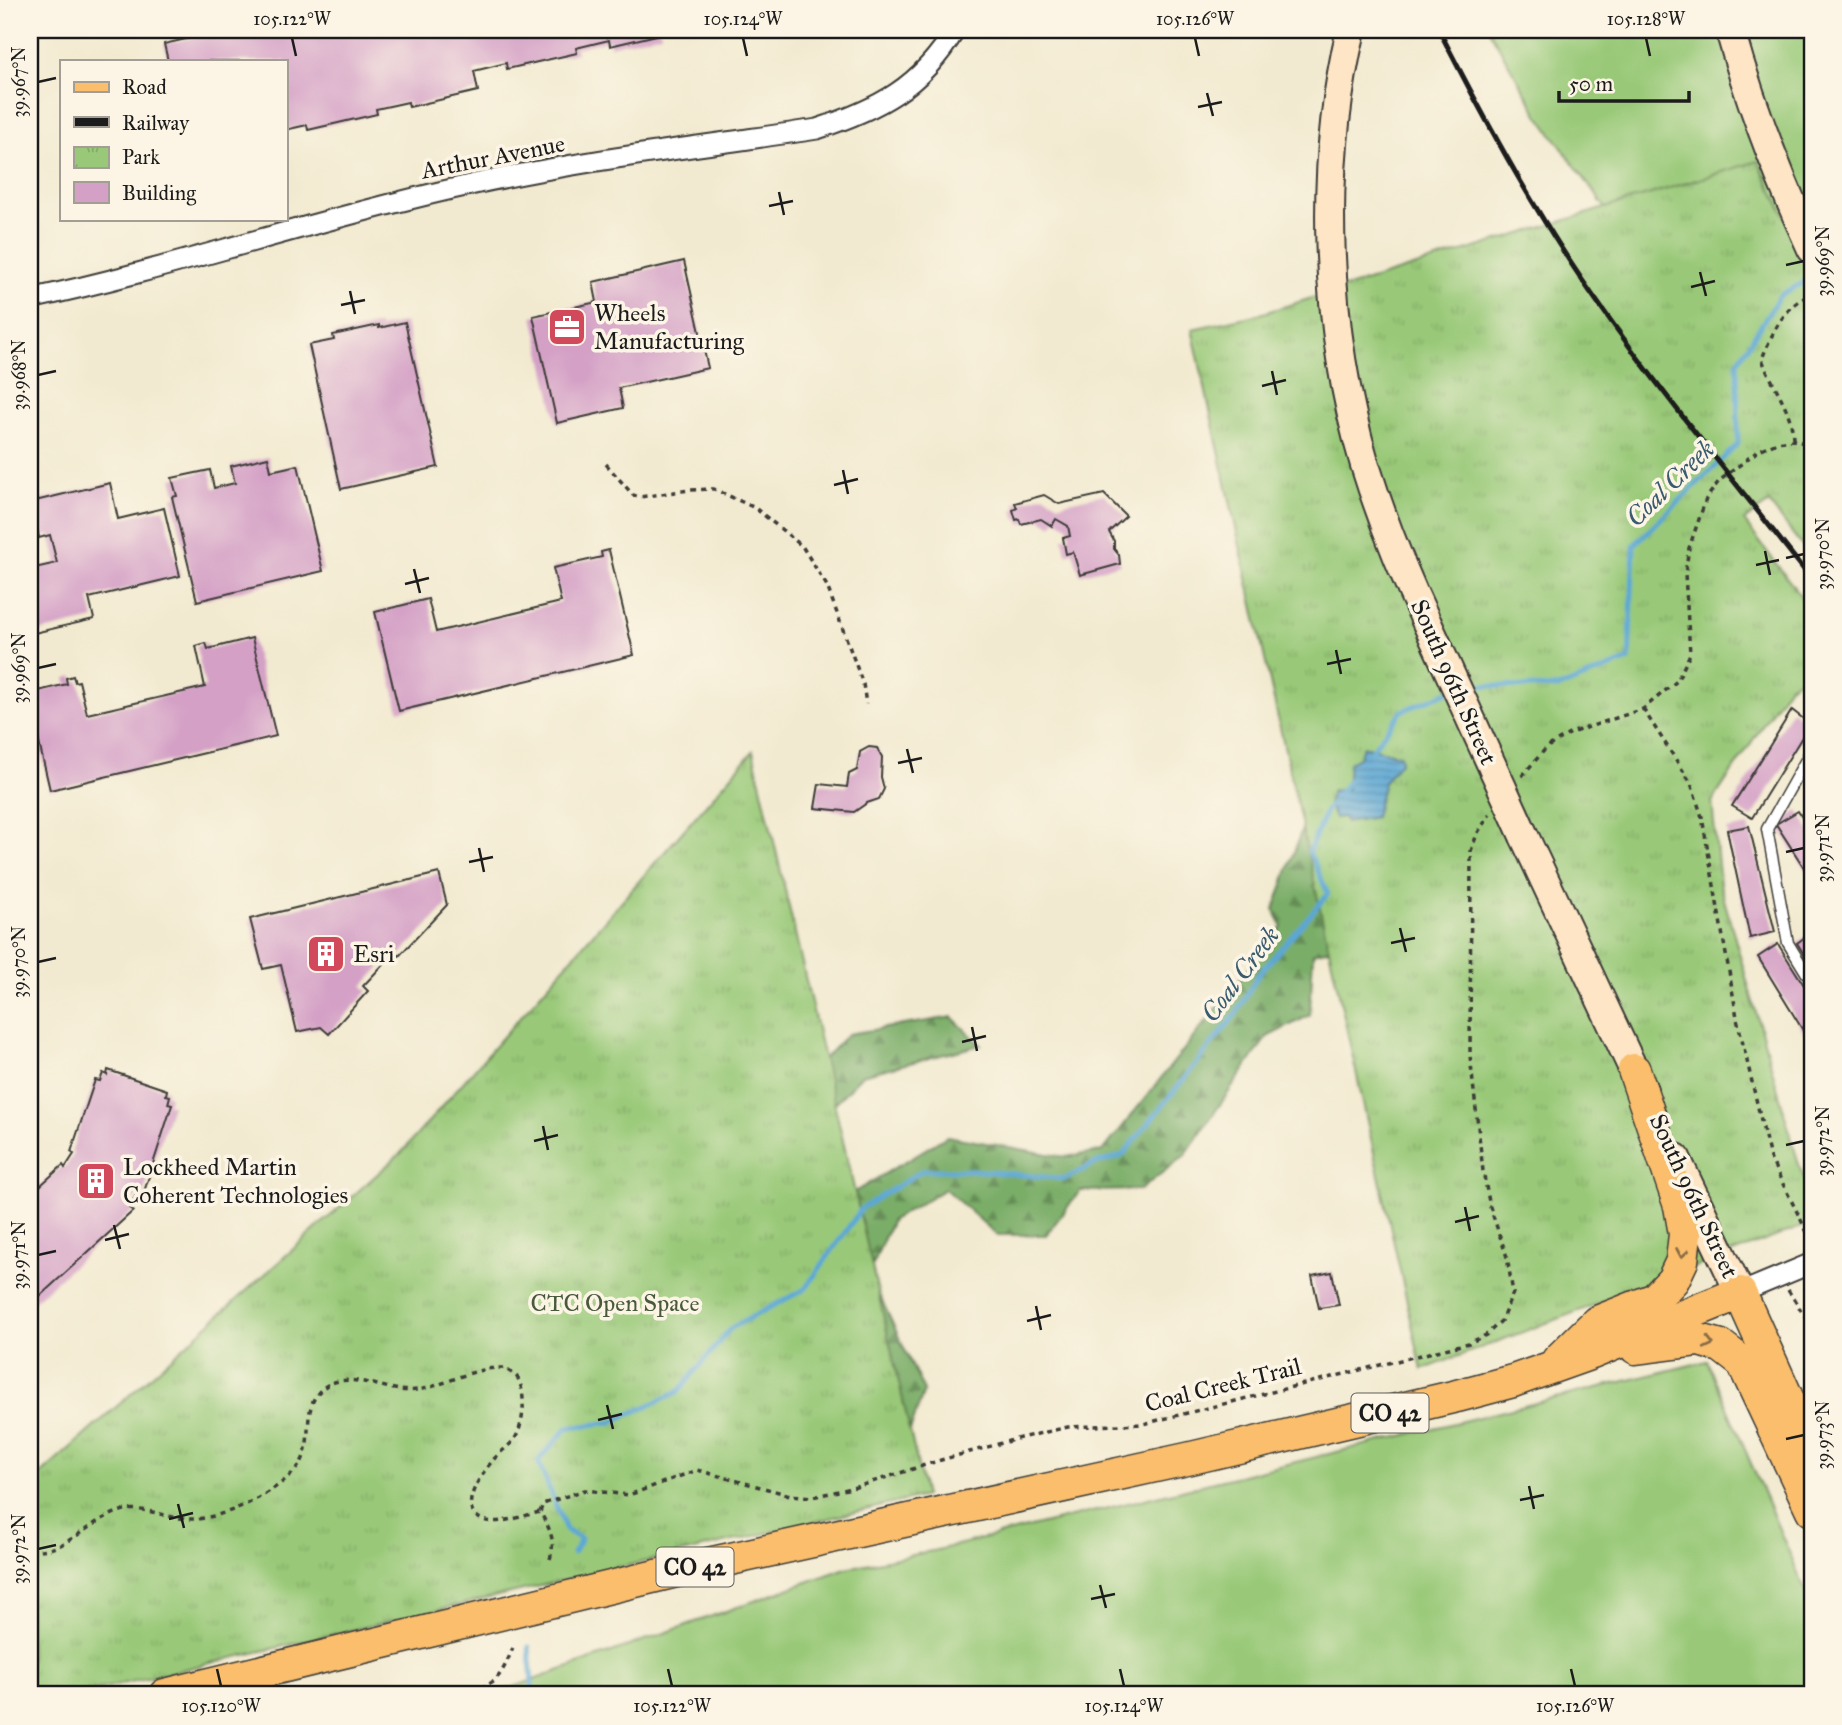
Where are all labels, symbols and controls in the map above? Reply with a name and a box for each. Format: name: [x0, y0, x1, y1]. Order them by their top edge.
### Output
text: 105.122°W: [253, 8, 332, 30]
text: 105.124°W: [704, 8, 783, 30]
text: 105.126°W: [1156, 8, 1235, 30]
text: 105.128°W: [1607, 8, 1686, 30]
text: 39.967°N: [8, 47, 30, 117]
legend: [60, 60, 287, 220]
scale bar: [1559, 60, 1688, 104]
text: 50 m: [1569, 71, 1614, 97]
text: Road: [122, 74, 167, 100]
text: Railway: [122, 110, 190, 136]
street label: Arthur Avenue: [418, 128, 567, 186]
text: Park: [122, 144, 160, 170]
text: Building: [122, 180, 196, 206]
text: 39.969°N: [1812, 226, 1834, 296]
place label: Wheels Manufacturing: [594, 298, 745, 356]
office icon: Wheels Manufacturing: [546, 306, 588, 348]
text: 39.968°N: [8, 340, 30, 410]
water label: Coal Creek: [1619, 433, 1721, 533]
text: 39.970°N: [1812, 518, 1834, 590]
street label: South 96th Street: [1404, 595, 1504, 770]
text: 39.969°N: [8, 633, 30, 703]
text: 39.971°N: [1812, 814, 1834, 882]
water label: Coal Creek: [1194, 920, 1286, 1028]
text: 39.970°N: [8, 926, 30, 998]
building icon: Esri: [305, 933, 347, 975]
place label: Esri: [353, 939, 395, 969]
text: 39.972°N: [1812, 1106, 1834, 1176]
street label: South 96th Street: [1643, 1109, 1745, 1283]
place label: Lockheed Martin Coherent Technologies: [123, 1152, 348, 1210]
building icon: Lockheed Martin Coherent Technologies: [75, 1160, 117, 1202]
text: 39.971°N: [8, 1221, 30, 1289]
one-way arrow: [1675, 1247, 1690, 1259]
park label: CTC Open Space: [531, 1288, 699, 1318]
one-way arrow: [1702, 1335, 1714, 1350]
street label: Coal Creek Trail: [1142, 1351, 1305, 1419]
road number: CO 42: [1352, 1394, 1428, 1432]
text: 39.973°N: [1812, 1401, 1834, 1469]
text: 39.972°N: [8, 1514, 30, 1584]
road number: CO 42: [656, 1548, 734, 1586]
text: 105.120°W: [181, 1695, 262, 1717]
text: 105.122°W: [633, 1695, 712, 1717]
text: 105.124°W: [1085, 1695, 1164, 1717]
text: 105.126°W: [1536, 1695, 1615, 1717]

